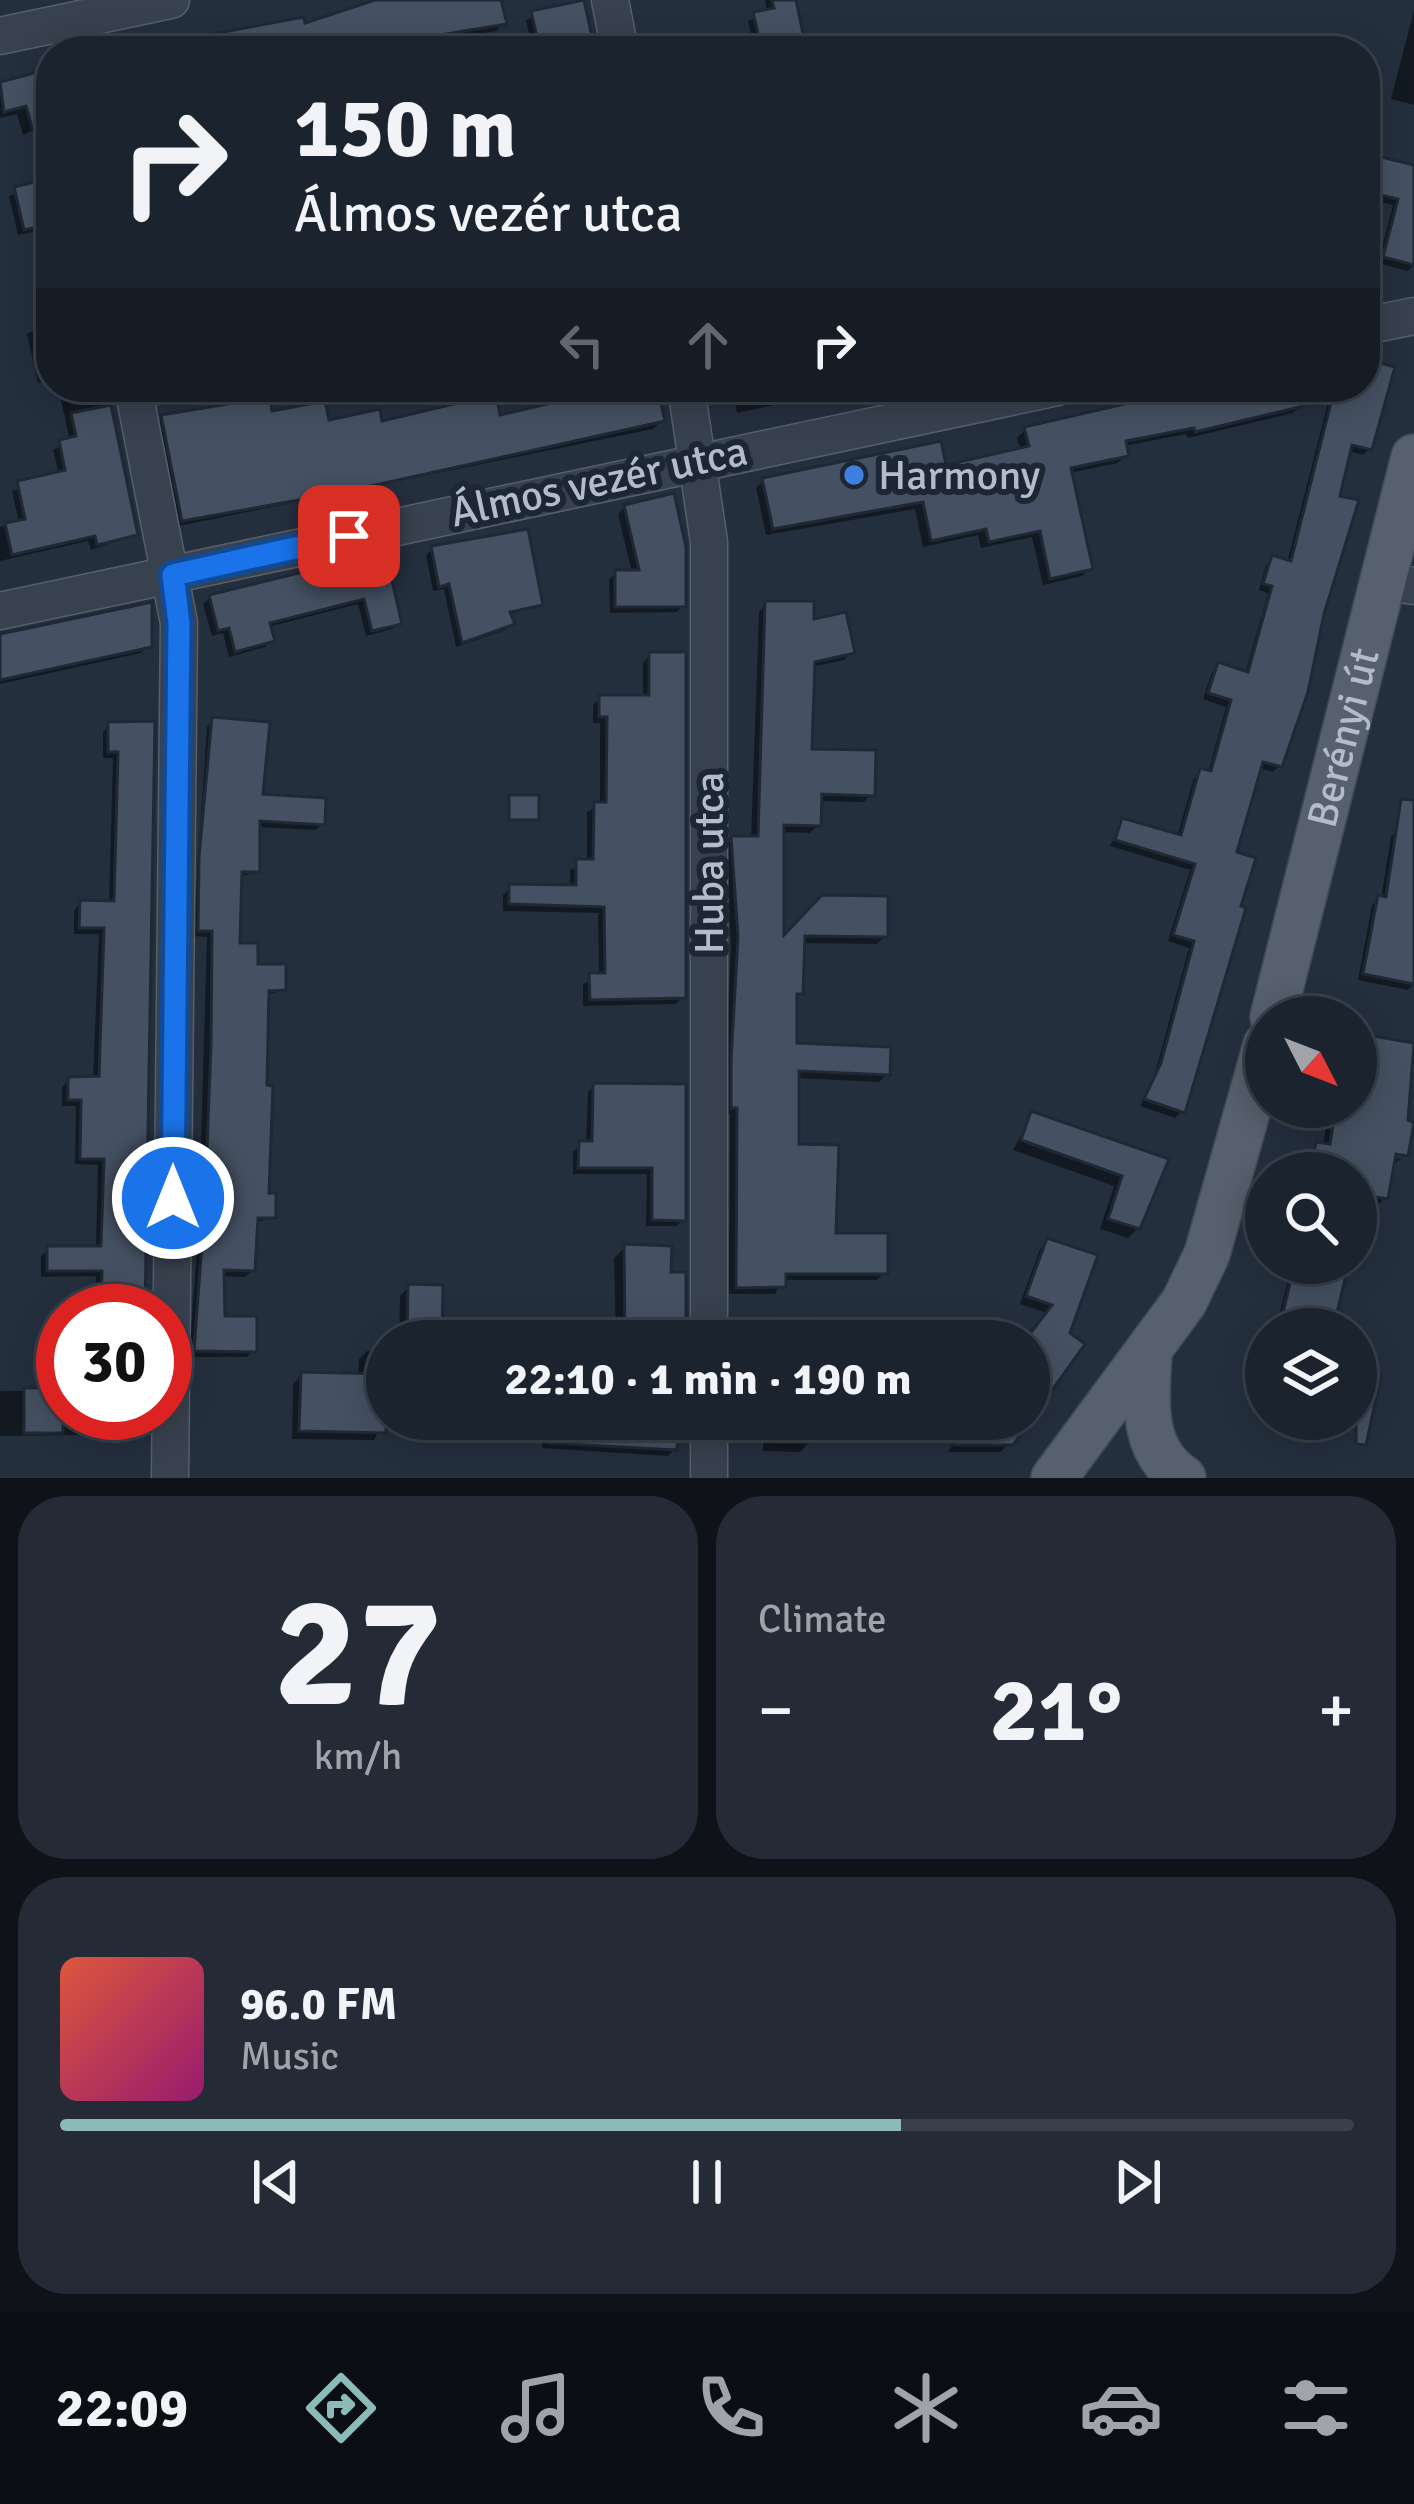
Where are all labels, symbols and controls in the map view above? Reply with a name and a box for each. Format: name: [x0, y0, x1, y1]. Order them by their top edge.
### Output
text: 150 m: [294, 77, 516, 181]
icon: right: [96, 84, 252, 240]
text: Álmos vezér utca: [294, 180, 683, 247]
icon: left: [549, 312, 615, 378]
icon: ahead: [675, 312, 741, 378]
icon: right: [801, 312, 867, 378]
street label: Álmos vezér utca: [446, 426, 752, 538]
place label: Harmony: [878, 450, 1041, 501]
marker: Harmony: [841, 462, 867, 488]
pin: [298, 485, 400, 587]
icon: arrive: [316, 503, 382, 569]
street label: Berényi út: [1296, 643, 1390, 833]
street label: Huba utca: [684, 772, 735, 954]
north arrow: [1245, 996, 1377, 1128]
map controls: [1245, 996, 1377, 1440]
position arrow: [110, 1135, 236, 1261]
button: search: [1245, 1152, 1377, 1284]
speed limit sign: 30: [36, 1284, 192, 1440]
button: layers: [1245, 1308, 1377, 1440]
text: 22:10 · 1 min · 190 m: [504, 1352, 912, 1407]
text: 27: [274, 1557, 442, 1750]
text: Climate: [758, 1595, 887, 1643]
text: 21°: [989, 1655, 1123, 1766]
text: −: [758, 1670, 794, 1751]
text: +: [1318, 1670, 1354, 1751]
text: km/h: [314, 1732, 402, 1780]
text: 96.0 FM: [240, 1977, 397, 2032]
text: Music: [240, 2032, 339, 2080]
icon: previous: [243, 2149, 309, 2215]
icon: pause: [674, 2149, 740, 2215]
icon: next: [1105, 2149, 1171, 2215]
icon: directions: [299, 2366, 383, 2450]
icon: music: [494, 2366, 578, 2450]
icon: phone: [689, 2366, 773, 2450]
icon: climate: [884, 2366, 968, 2450]
icon: car: [1079, 2366, 1163, 2450]
icon: filters: [1274, 2366, 1358, 2450]
text: 22:09: [56, 2375, 188, 2442]

